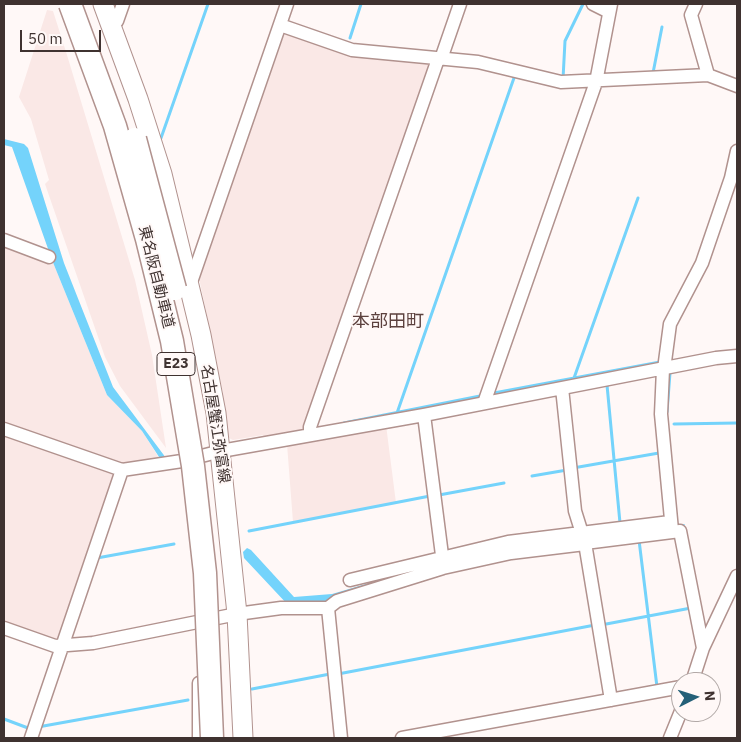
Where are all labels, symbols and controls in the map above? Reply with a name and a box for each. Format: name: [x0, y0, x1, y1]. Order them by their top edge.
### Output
scale bar: [22, 20, 104, 52]
text: 50 m: [28, 29, 63, 48]
street label: 東名阪自動車道: [135, 224, 177, 330]
district label: 本部田町: [352, 311, 424, 333]
road number: E23: [157, 352, 195, 376]
street label: 名古屋蟹江弥富線: [197, 363, 233, 485]
north arrow: [671, 672, 721, 722]
text: N: [701, 690, 719, 702]

